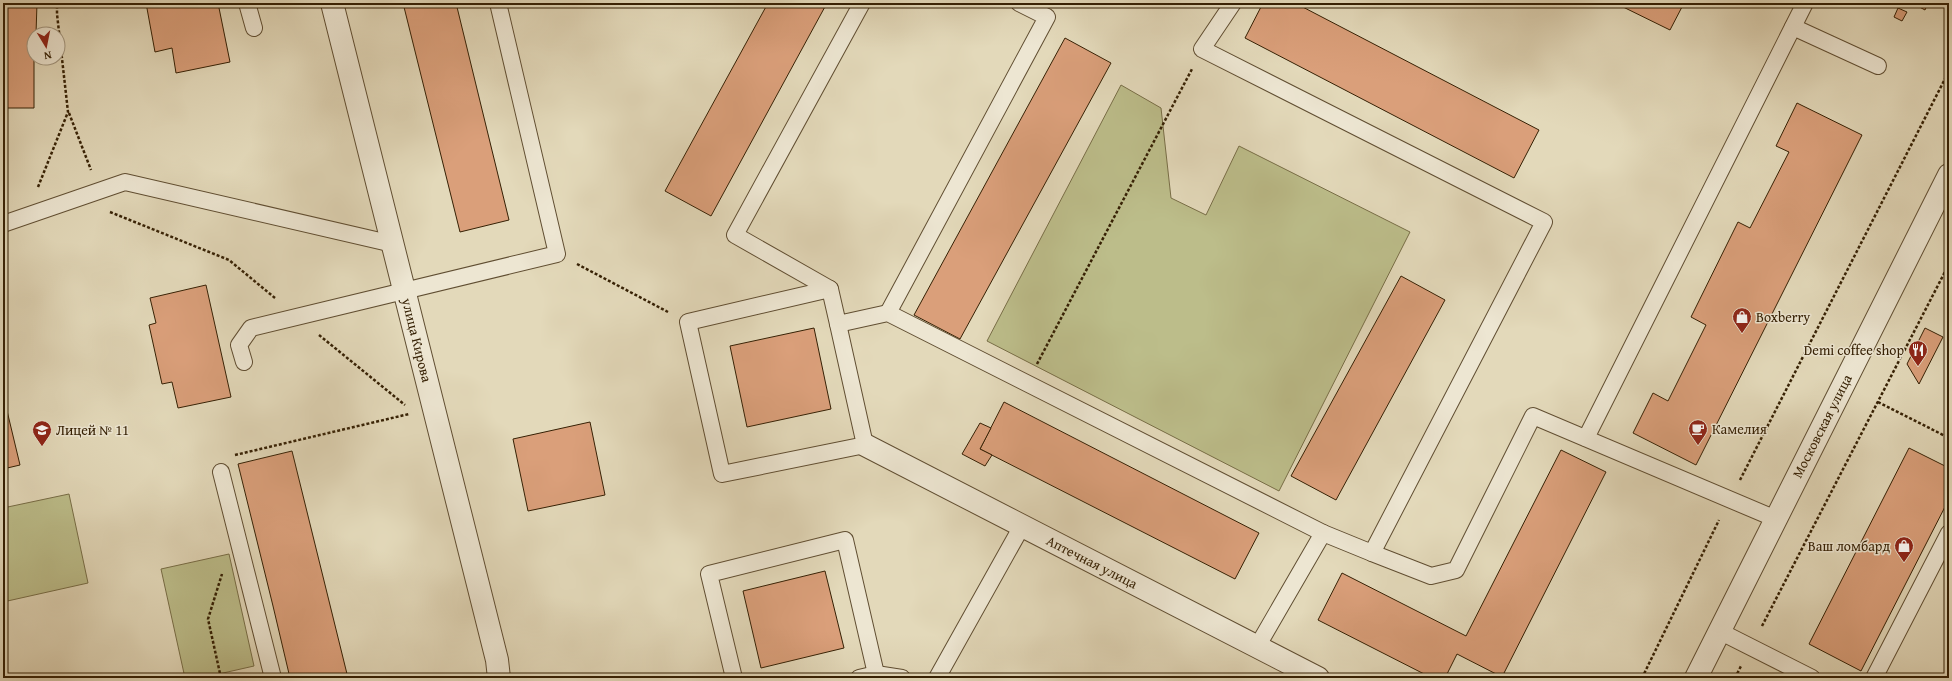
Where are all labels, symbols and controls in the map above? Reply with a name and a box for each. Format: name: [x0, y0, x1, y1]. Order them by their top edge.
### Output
north arrow: [26, 26, 66, 66]
text: N: [42, 47, 53, 64]
street label: улица Кирова: [397, 295, 437, 384]
shop icon: Boxberry: [1731, 306, 1753, 334]
place label: Boxberry: [1756, 307, 1810, 327]
restaurant icon: Demi coffee shop: [1907, 339, 1929, 367]
place label: Demi coffee shop: [1804, 340, 1904, 360]
street label: Московская улица: [1787, 370, 1857, 481]
cafe icon: Камелия: [1687, 418, 1709, 446]
school or university icon: Лицей № 11: [31, 419, 53, 447]
place label: Камелия: [1712, 419, 1767, 439]
place label: Лицей № 11: [56, 420, 129, 440]
street label: Аптечная улица: [1043, 530, 1141, 594]
shop icon: Ваш ломбард: [1893, 535, 1915, 563]
place label: Ваш ломбард: [1808, 536, 1890, 556]

